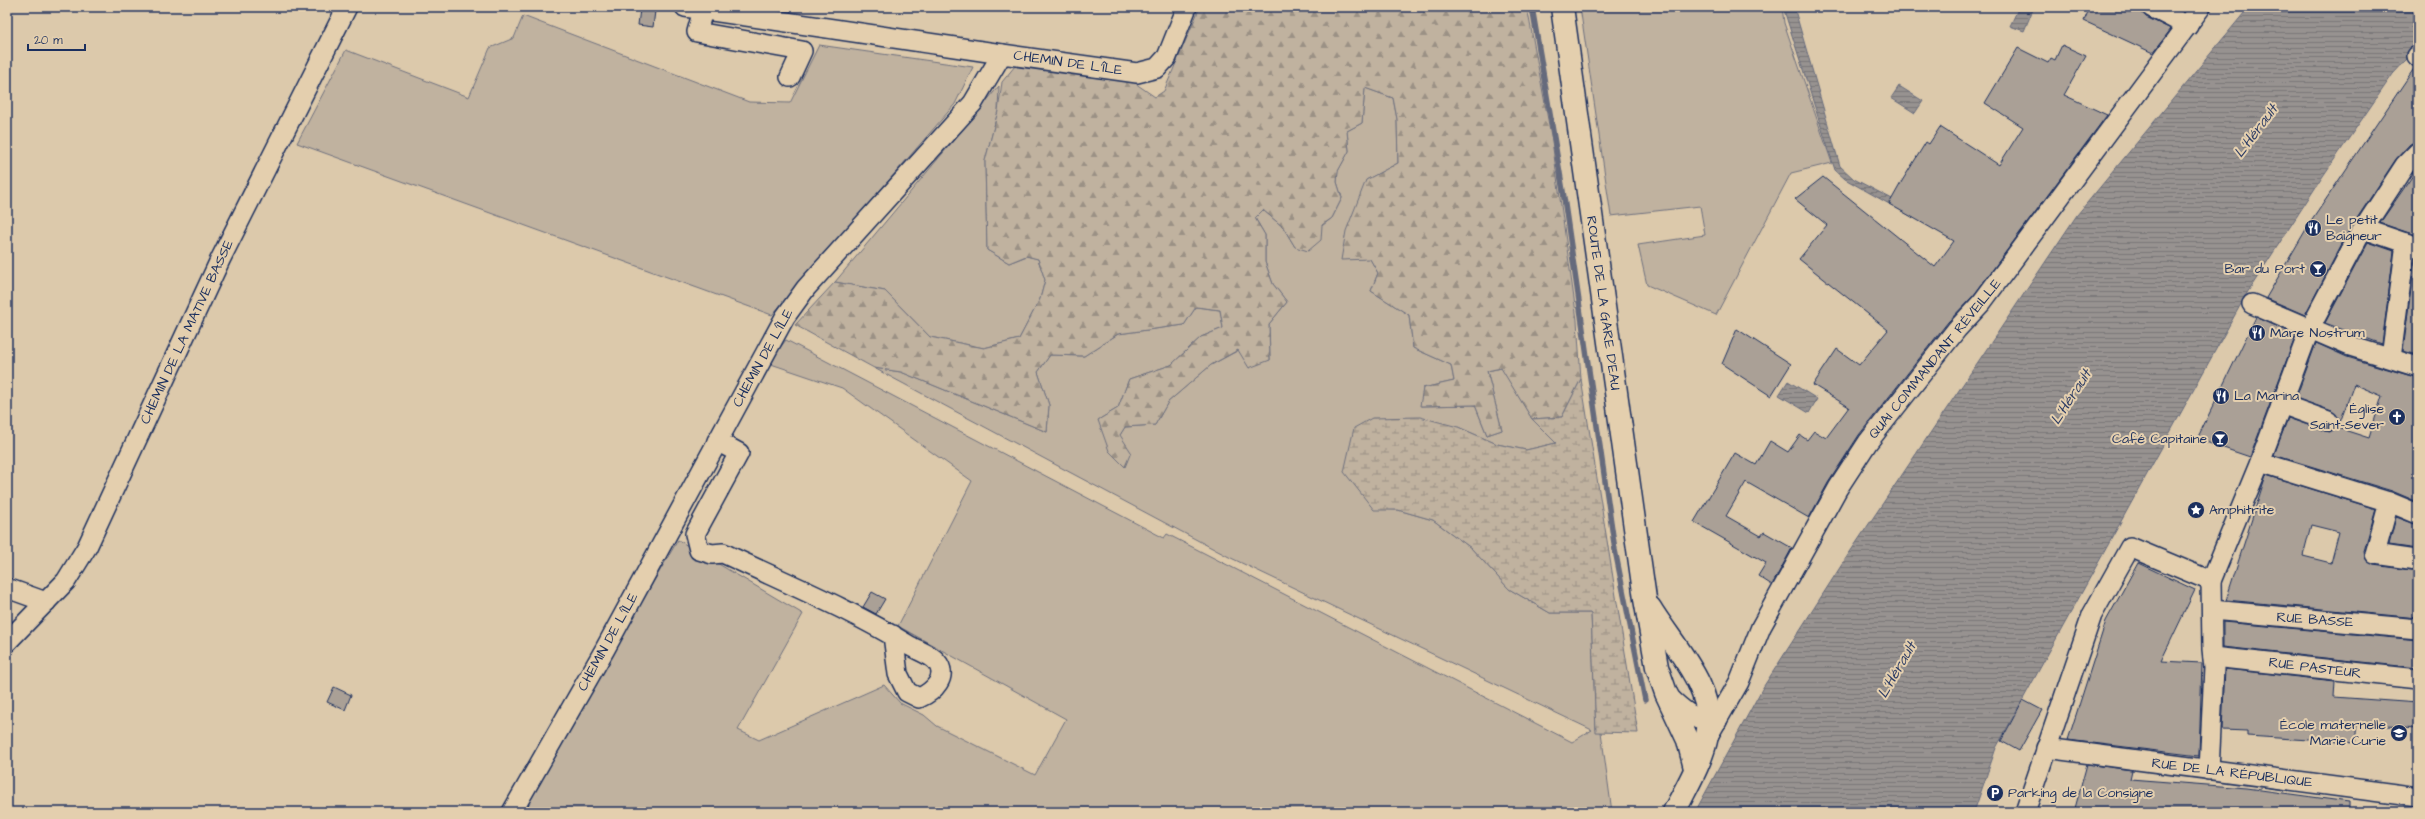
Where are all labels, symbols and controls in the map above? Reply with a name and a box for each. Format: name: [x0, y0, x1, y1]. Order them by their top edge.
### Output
scale bar: [28, 26, 85, 52]
text: 20 m: [34, 32, 63, 49]
street label: CHEMIN DE L'ÎLE: [1012, 45, 1124, 81]
water label: L'Hérault: [2229, 98, 2284, 162]
place label: Le petit Baigneur: [2326, 210, 2382, 246]
street label: ROUTE DE LA GARE D'EAU: [1581, 214, 1625, 392]
restaurant icon: Le petit Baigneur: [2303, 218, 2323, 238]
street label: CHEMIN DE LA MATIVE BASSE: [135, 236, 239, 427]
place label: Bar du Port: [2225, 259, 2305, 279]
bar icon: Bar du Port: [2308, 259, 2328, 279]
street label: QUAI COMMANDANT RÉVEILLE: [1864, 274, 2006, 443]
street label: CHEMIN DE L'ÎLE: [728, 305, 799, 411]
restaurant icon: Mare Nostrum: [2247, 323, 2267, 343]
place label: Mare Nostrum: [2270, 323, 2365, 343]
water label: L'Hérault: [2045, 364, 2098, 429]
restaurant icon: La Marina: [2211, 386, 2231, 406]
place label: La Marina: [2234, 386, 2299, 406]
place label: Église Saint-Sever: [2310, 399, 2384, 435]
church icon: Église Saint-Sever: [2387, 407, 2407, 427]
place label: Café Capitaine: [2112, 429, 2207, 449]
bar icon: Café Capitaine: [2210, 429, 2230, 449]
place icon: Amphitrite: [2186, 500, 2206, 520]
place label: Amphitrite: [2209, 500, 2275, 520]
street label: CHEMIN DE L'ÎLE: [573, 589, 644, 695]
street label: RUE BASSE: [2276, 607, 2355, 633]
water label: L'Hérault: [1872, 636, 1923, 702]
street label: RUE PASTEUR: [2267, 652, 2363, 684]
place label: École maternelle Marie Curie: [2280, 715, 2386, 751]
school or university icon: École maternelle Marie Curie: [2389, 723, 2409, 743]
street label: RUE DE LA RÉPUBLIQUE: [2150, 753, 2314, 793]
parking icon: Parking de la Consigne: [1985, 783, 2005, 803]
place label: Parking de la Consigne: [2008, 783, 2154, 803]

